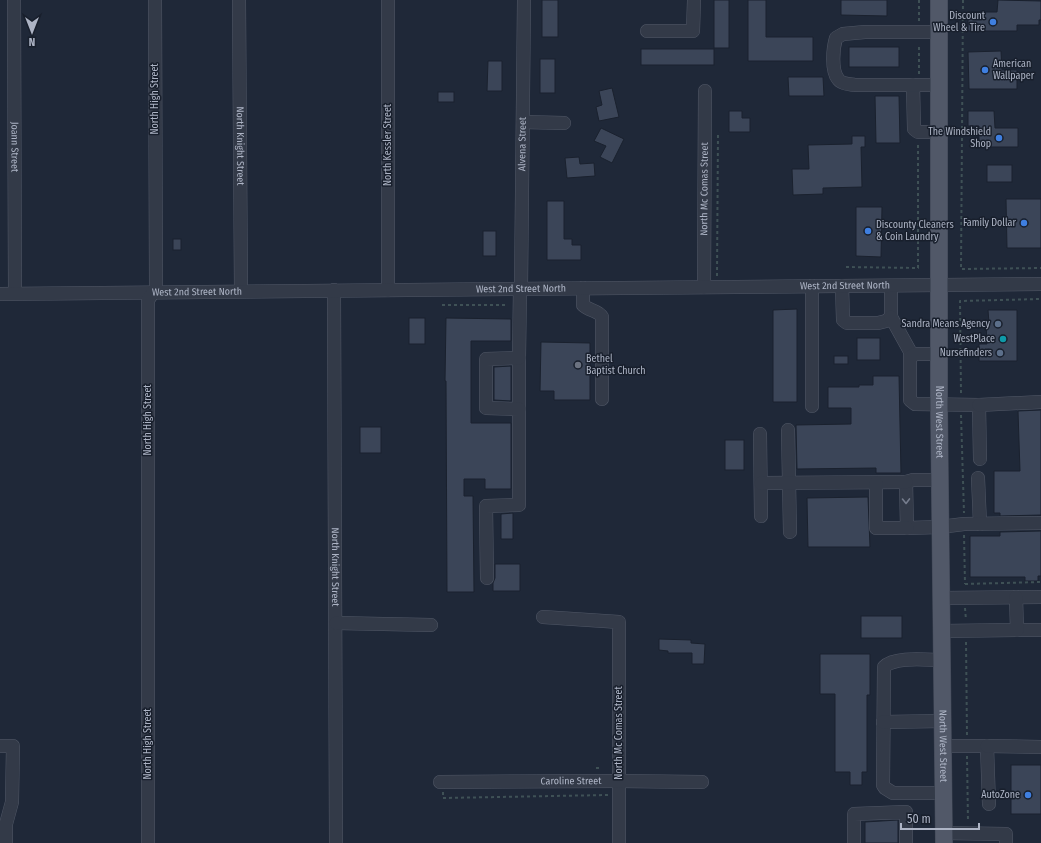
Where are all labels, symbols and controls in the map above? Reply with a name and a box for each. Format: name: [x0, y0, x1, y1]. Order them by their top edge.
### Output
place label: Discount Wheel & Tire: [933, 10, 986, 34]
north arrow: [12, 12, 52, 52]
marker: Discount Wheel & Tire: [988, 17, 998, 27]
text: N: [29, 35, 35, 48]
place label: American Wallpaper: [993, 58, 1035, 82]
street label: North High Street: [149, 63, 161, 135]
marker: American Wallpaper: [980, 65, 990, 75]
street label: North Kessler Street: [382, 103, 394, 186]
street label: North Knight Street: [234, 106, 246, 186]
street label: Alvena Street: [516, 116, 529, 171]
street label: Joann Street: [8, 122, 21, 173]
place label: The Windshield Shop: [928, 126, 991, 150]
marker: The Windshield Shop: [994, 133, 1004, 143]
street label: North Mc Comas Street: [698, 141, 711, 236]
place label: Family Dollar: [963, 217, 1017, 229]
marker: Family Dollar: [1019, 218, 1029, 228]
place label: Discounty Cleaners & Coin Laundry: [876, 219, 954, 243]
marker: Discounty Cleaners & Coin Laundry: [863, 226, 873, 236]
street label: West 2nd Street North: [800, 279, 890, 292]
street label: West 2nd Street North: [476, 283, 566, 295]
street label: West 2nd Street North: [152, 286, 242, 299]
place label: Sandra Means Agency: [902, 318, 991, 330]
marker: Sandra Means Agency: [993, 319, 1003, 329]
place label: WestPlace: [953, 333, 995, 345]
marker: WestPlace: [998, 334, 1008, 344]
place label: Nursefinders: [940, 347, 992, 359]
marker: Nursefinders: [995, 348, 1005, 358]
place label: Bethel Baptist Church: [586, 353, 646, 377]
marker: Bethel Baptist Church: [573, 360, 583, 370]
street label: North High Street: [142, 384, 154, 456]
street label: North West Street: [933, 386, 946, 459]
one-way arrow: [902, 498, 910, 504]
street label: North Knight Street: [329, 527, 341, 607]
street label: North Mc Comas Street: [613, 686, 625, 780]
street label: North High Street: [142, 708, 154, 780]
street label: North West Street: [936, 710, 949, 783]
street label: Caroline Street: [541, 775, 602, 787]
place label: AutoZone: [981, 789, 1020, 801]
marker: AutoZone: [1023, 790, 1033, 800]
scale bar: [901, 805, 979, 831]
text: 50 m: [907, 812, 931, 826]

